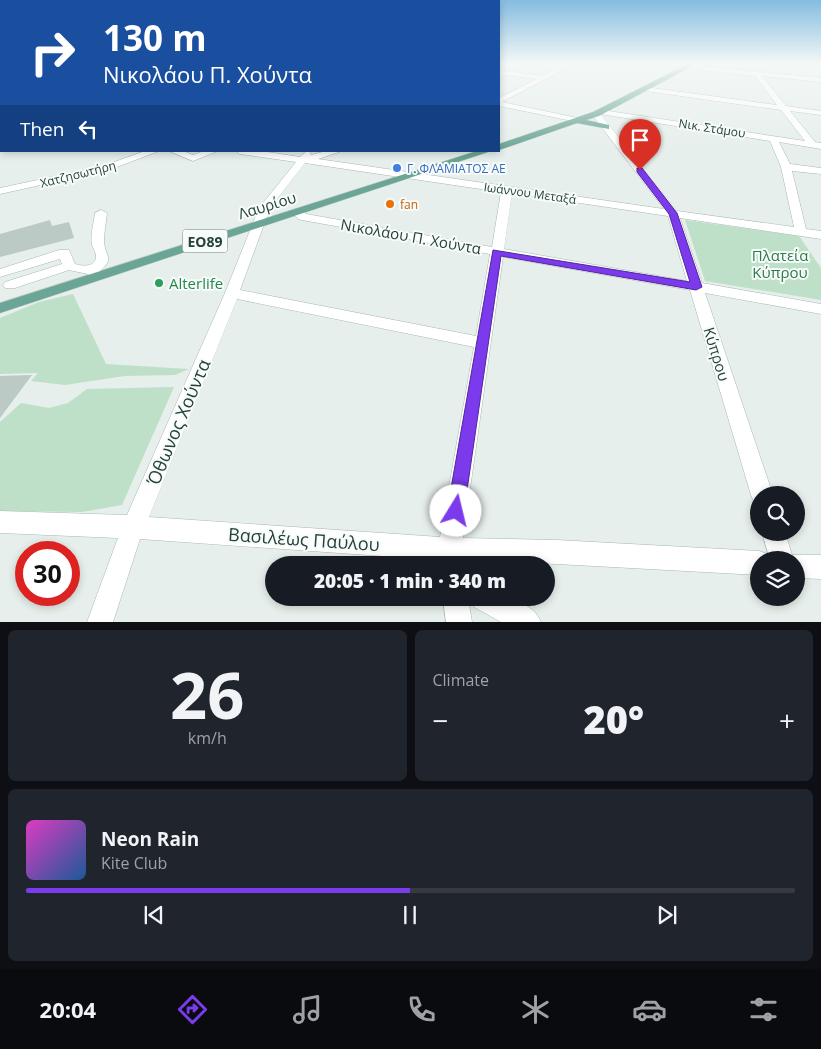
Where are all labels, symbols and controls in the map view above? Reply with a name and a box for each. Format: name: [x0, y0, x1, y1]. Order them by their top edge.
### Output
text: 130 m: [103, 14, 207, 61]
icon: right: [20, 20, 85, 85]
text: Νικολάου Π. Χούντα: [103, 59, 312, 89]
street label: Νικ. Στάμου: [677, 114, 747, 142]
icon: left: [74, 115, 102, 143]
text: Then: [20, 116, 64, 142]
pin: [619, 119, 661, 170]
icon: arrive: [626, 126, 654, 154]
street label: Χατζησωτήρη: [38, 156, 118, 192]
place label: Γ. ΦΛΑΜΙΑΤΟΣ ΑΕ: [407, 160, 506, 177]
marker: Γ. ΦΛΑΜΙΑΤΟΣ ΑΕ: [391, 162, 403, 174]
street label: Ιωάννου Μεταξά: [483, 178, 578, 208]
street label: Λαυρίου: [236, 187, 298, 223]
place label: fan: [400, 196, 418, 213]
marker: fan: [384, 198, 396, 210]
street label: Νικολάου Π. Χούντα: [339, 214, 483, 258]
road number: ΕΟ89: [182, 230, 228, 252]
park label: Πλατεία Κύπρου: [752, 245, 808, 282]
place label: Alterlife: [169, 273, 223, 293]
marker: Alterlife: [153, 277, 165, 289]
street label: Κύπρου: [699, 325, 735, 383]
street label: Όθωνος Χούντα: [140, 355, 215, 490]
position arrow: [429, 484, 481, 536]
map controls: [750, 486, 805, 606]
button: search: [750, 486, 805, 541]
street label: Βασιλέως Παύλου: [227, 522, 381, 556]
speed limit sign: 30: [15, 541, 80, 606]
button: layers: [750, 551, 805, 606]
text: 20:05 · 1 min · 340 m: [314, 568, 506, 594]
text: 26: [170, 650, 244, 738]
text: Climate: [433, 669, 489, 691]
text: 20°: [583, 693, 644, 745]
text: −: [433, 701, 449, 739]
text: +: [779, 701, 795, 739]
text: km/h: [188, 727, 227, 749]
text: Neon Rain: [101, 826, 199, 852]
text: Kite Club: [101, 852, 167, 874]
icon: previous: [140, 901, 168, 929]
icon: pause: [396, 901, 424, 929]
icon: next: [653, 901, 681, 929]
icon: directions: [175, 992, 210, 1027]
icon: music: [290, 992, 325, 1027]
icon: phone: [404, 992, 439, 1027]
icon: climate: [518, 992, 553, 1027]
icon: car: [632, 992, 667, 1027]
icon: filters: [746, 992, 781, 1027]
text: 20:04: [40, 994, 96, 1024]

